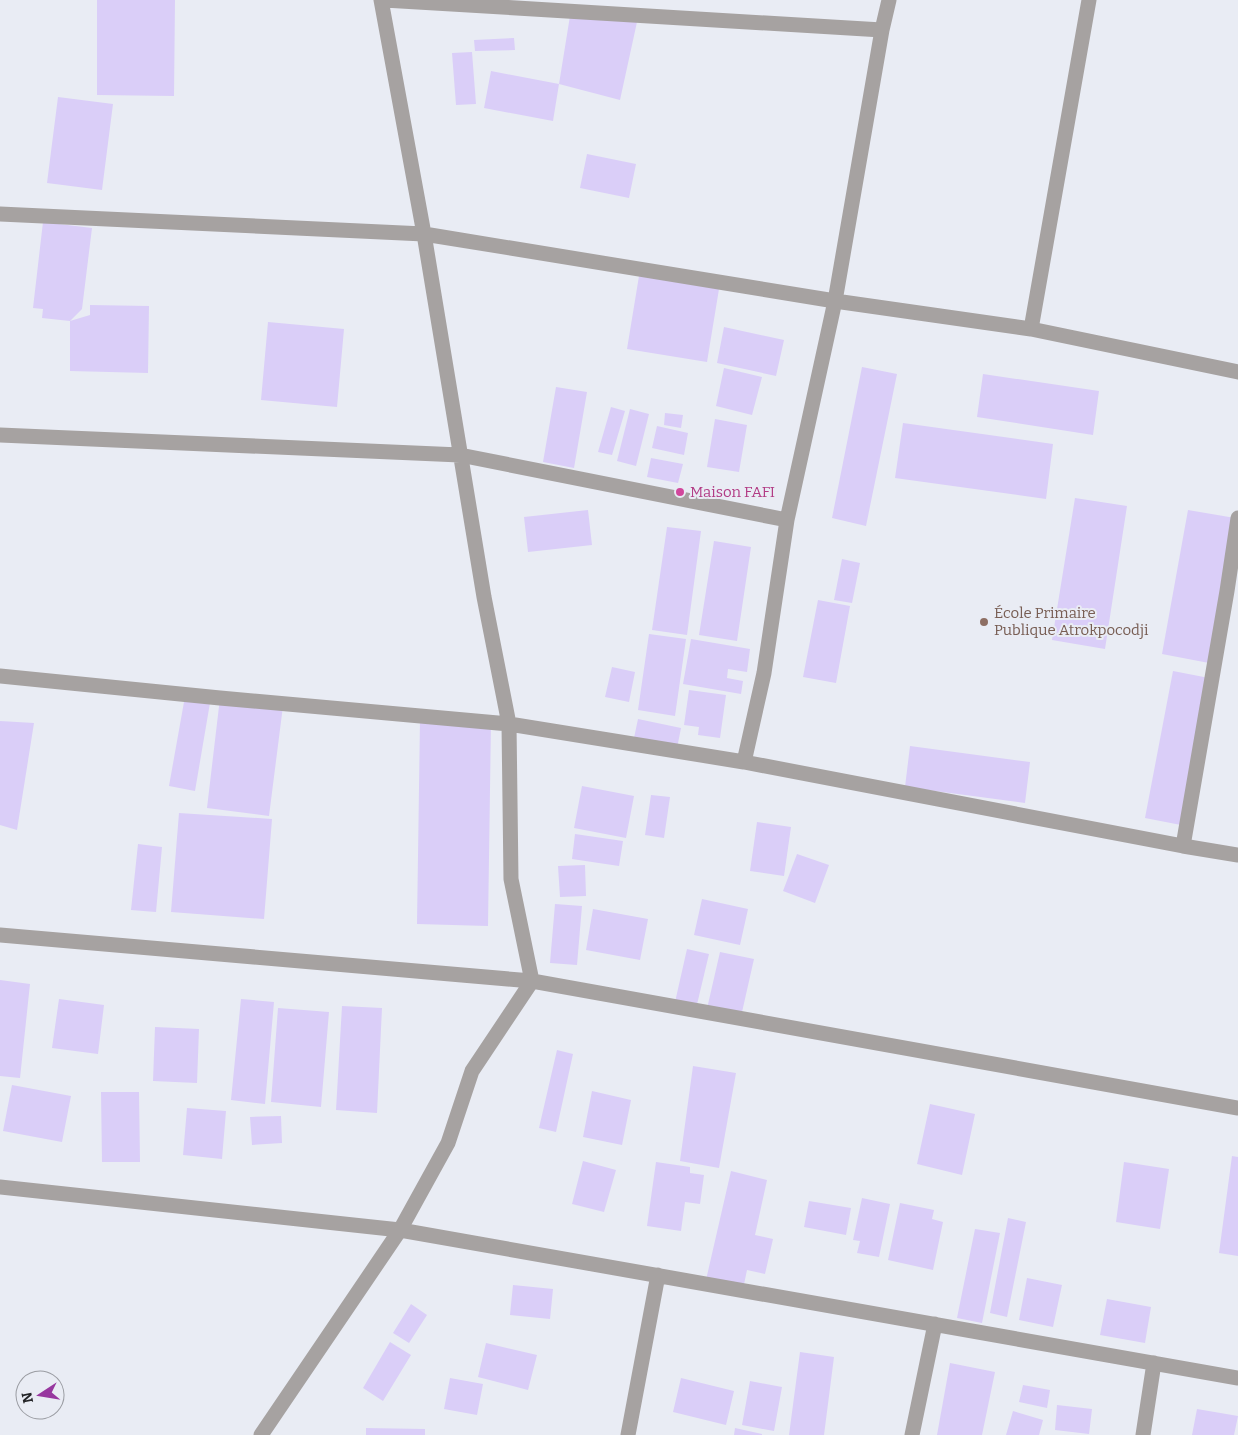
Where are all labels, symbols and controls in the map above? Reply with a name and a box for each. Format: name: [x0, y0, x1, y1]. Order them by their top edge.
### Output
place label: Maison FAFI: [690, 483, 775, 501]
marker: Maison FAFI: [674, 486, 686, 498]
place label: École Primaire Publique Atrokpocodji: [994, 604, 1149, 639]
marker: École Primaire Publique Atrokpocodji: [978, 616, 990, 628]
north arrow: [15, 1370, 65, 1420]
text: N: [18, 1390, 37, 1405]

